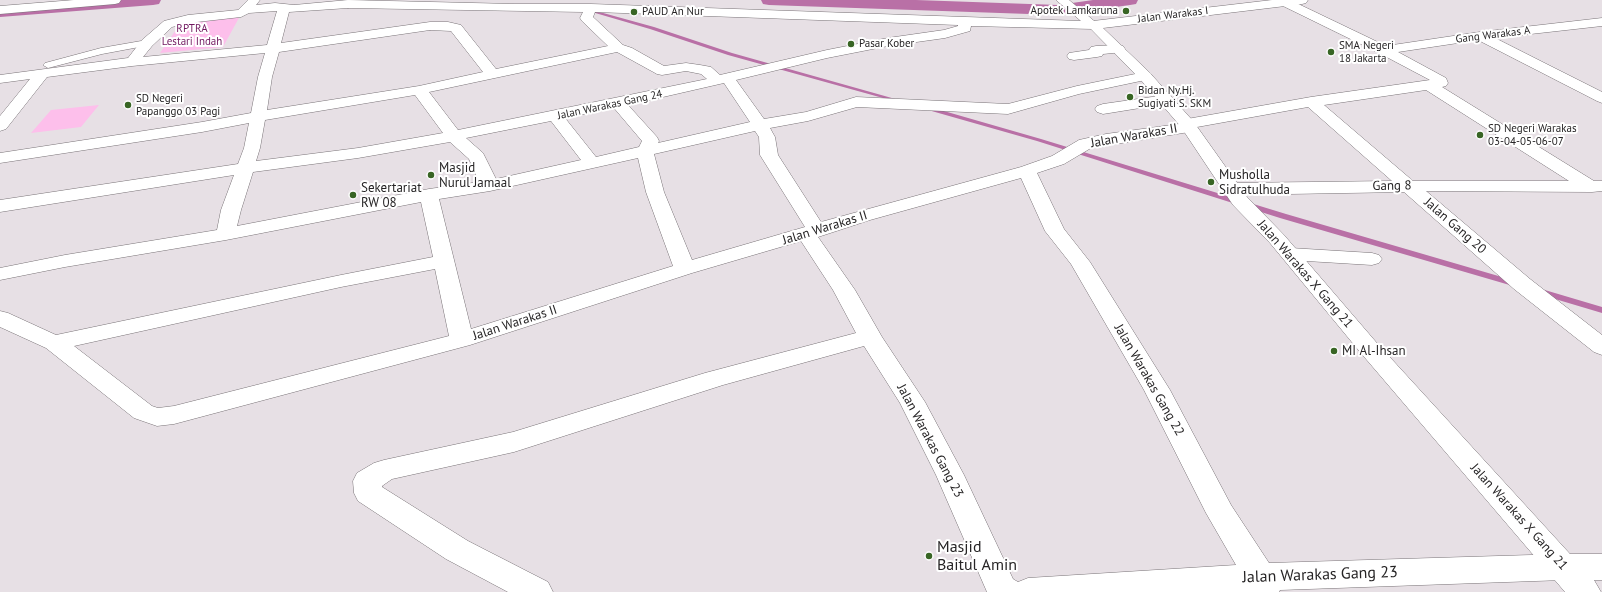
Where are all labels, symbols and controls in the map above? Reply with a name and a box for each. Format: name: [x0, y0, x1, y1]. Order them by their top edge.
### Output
place label: Apotek Lamkaruna: [1031, 4, 1118, 18]
street label: Jalan Warakas I: [1137, 4, 1209, 26]
place label: PAUD An Nur: [642, 5, 704, 19]
marker: Apotek Lamkaruna: [1121, 6, 1131, 16]
marker: PAUD An Nur: [629, 7, 639, 17]
park label: RPTRA Lestari Indah: [162, 22, 222, 48]
street label: Gang Warakas A: [1455, 24, 1531, 46]
place label: Pasar Kober: [859, 37, 914, 51]
marker: Pasar Kober: [846, 39, 856, 49]
place label: SMA Negeri 18 Jakarta: [1339, 39, 1394, 65]
marker: SMA Negeri 18 Jakarta: [1326, 47, 1336, 57]
place label: Bidan Ny.Hj. Sugiyati S. SKM: [1138, 84, 1211, 110]
street label: Jalan Warakas Gang 24: [556, 87, 664, 123]
place label: SD Negeri Papanggo 03 Pagi: [136, 92, 220, 118]
marker: Bidan Ny.Hj. Sugiyati S. SKM: [1125, 92, 1135, 102]
marker: SD Negeri Papanggo 03 Pagi: [123, 100, 133, 110]
street label: Jalan Warakas II: [1089, 121, 1179, 151]
place label: SD Negeri Warakas 03-04-05-06-07: [1488, 122, 1577, 148]
marker: SD Negeri Warakas 03-04-05-06-07: [1475, 130, 1485, 140]
place label: Masjid Nurul Jamaal: [439, 160, 511, 191]
place label: Musholla Sidratulhuda: [1219, 167, 1290, 198]
marker: Masjid Nurul Jamaal: [426, 170, 436, 180]
marker: Musholla Sidratulhuda: [1206, 177, 1216, 187]
street label: Gang 8: [1372, 178, 1412, 194]
place label: Sekertariat RW 08: [361, 180, 422, 211]
marker: Sekertariat RW 08: [348, 190, 358, 200]
street label: Jalan Gang 20: [1421, 195, 1489, 257]
street label: Jalan Warakas II: [781, 208, 869, 248]
street label: Jalan Warakas X Gang 21: [1254, 217, 1356, 331]
street label: Jalan Warakas II: [471, 302, 559, 344]
street label: Jalan Warakas Gang 22: [1111, 321, 1187, 439]
place label: MI Al-Ihsan: [1342, 343, 1406, 359]
marker: MI Al-Ihsan: [1329, 346, 1339, 356]
street label: Jalan Warakas Gang 23: [893, 382, 967, 500]
street label: Jalan Warakas X Gang 21: [1467, 461, 1571, 573]
place label: Masjid Baitul Amin: [937, 537, 1017, 575]
marker: Masjid Baitul Amin: [924, 551, 934, 561]
street label: Jalan Warakas Gang 23: [1242, 563, 1398, 587]

